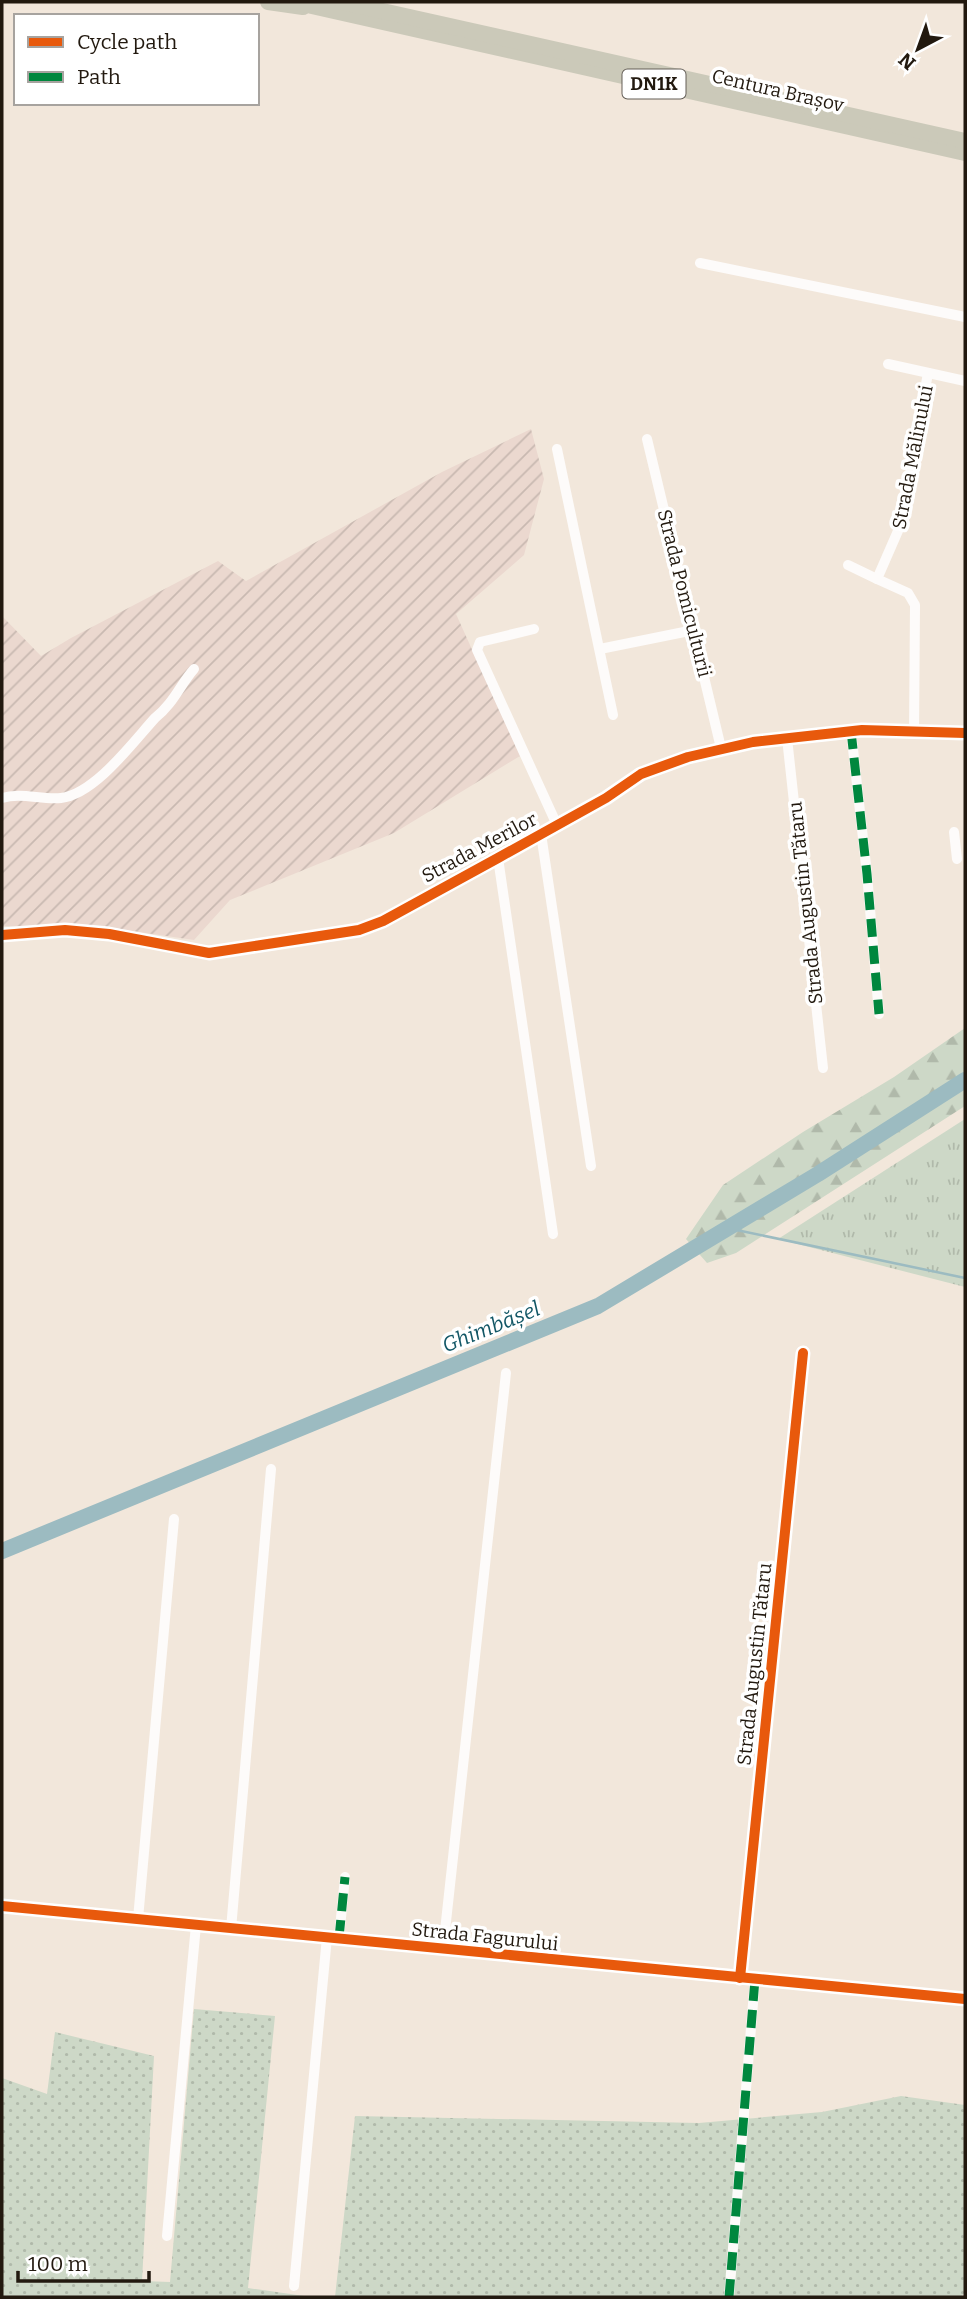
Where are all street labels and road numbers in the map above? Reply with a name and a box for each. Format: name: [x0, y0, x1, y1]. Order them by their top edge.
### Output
street label: Centura Brașov: [710, 64, 847, 117]
road number: DN1K: [622, 70, 686, 98]
street label: Strada Mălinului: [887, 383, 938, 531]
street label: Strada Pomiculturii: [653, 507, 717, 680]
street label: Strada Augustin Tătaru: [783, 800, 828, 1005]
street label: Strada Merilor: [418, 807, 541, 887]
street label: Strada Augustin Tătaru: [732, 1561, 777, 1766]
street label: Strada Fagurului: [410, 1917, 560, 1956]

